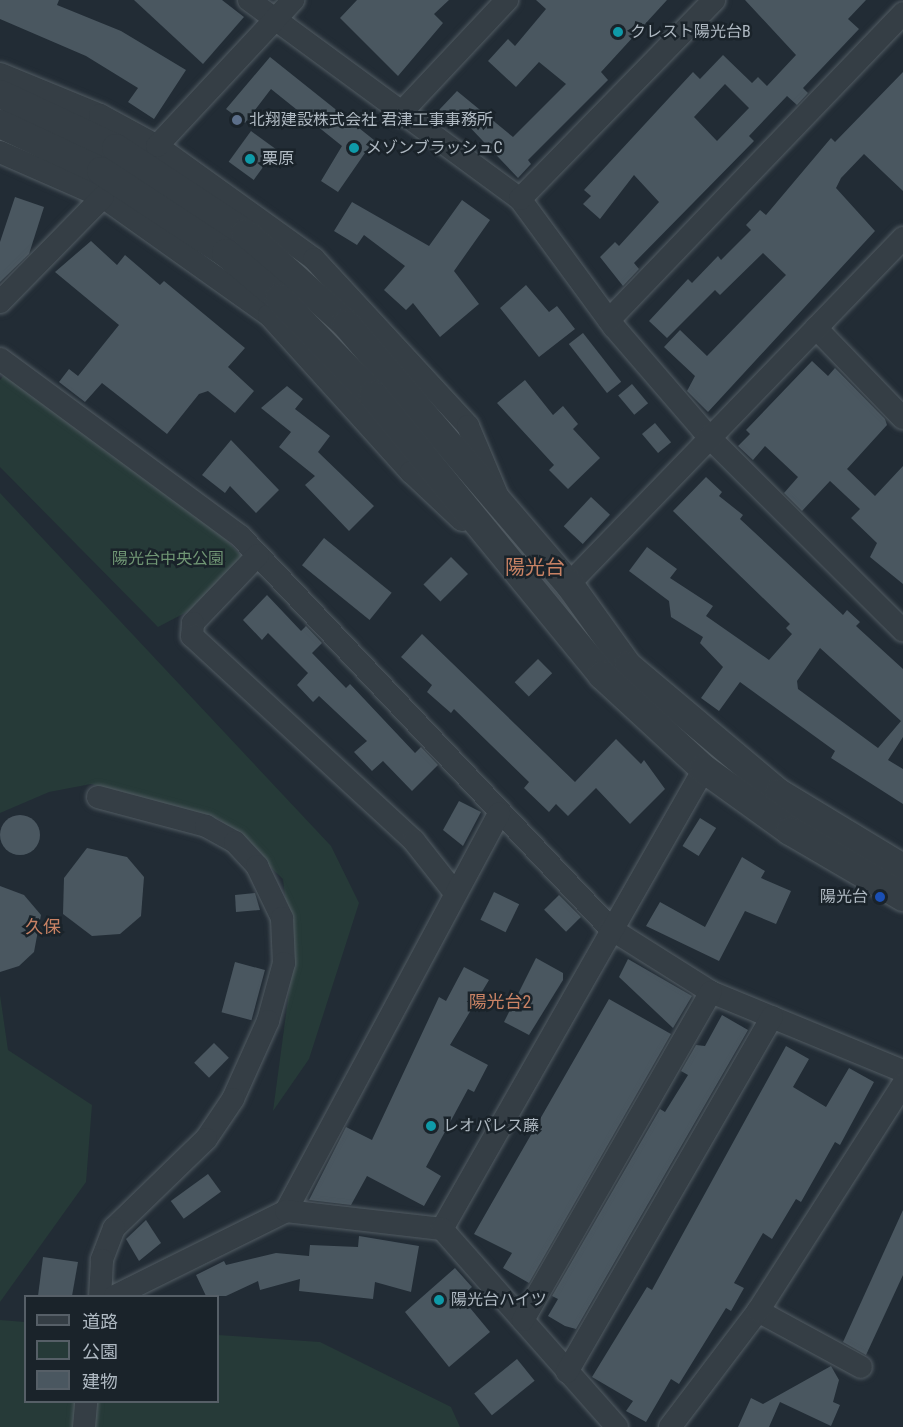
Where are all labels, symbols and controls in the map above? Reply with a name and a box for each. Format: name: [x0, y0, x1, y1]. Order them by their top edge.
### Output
place label: クレスト陽光台B: [630, 22, 751, 42]
marker: クレスト陽光台B: [611, 25, 625, 39]
place label: 北翔建設株式会社 君津工事事務所: [249, 110, 493, 130]
marker: 北翔建設株式会社 君津工事事務所: [230, 113, 244, 127]
place label: メゾンブラッシュC: [366, 138, 503, 158]
marker: メゾンブラッシュC: [347, 141, 361, 155]
place label: 栗原: [262, 149, 294, 169]
marker: 栗原: [243, 152, 257, 166]
park label: 陽光台中央公園: [112, 549, 224, 569]
district label: 陽光台: [505, 555, 565, 579]
place label: 陽光台: [820, 887, 868, 907]
marker: 陽光台: [873, 890, 887, 904]
district label: 久保: [25, 916, 61, 938]
district label: 陽光台2: [469, 991, 531, 1013]
place label: レオパレス藤: [443, 1116, 539, 1136]
marker: レオパレス藤: [424, 1119, 438, 1133]
place label: 陽光台ハイツ: [451, 1290, 547, 1310]
marker: 陽光台ハイツ: [432, 1293, 446, 1307]
legend: [24, 1295, 219, 1403]
text: 道路: [82, 1311, 118, 1332]
text: 公園: [82, 1341, 118, 1362]
text: 建物: [82, 1371, 118, 1392]

